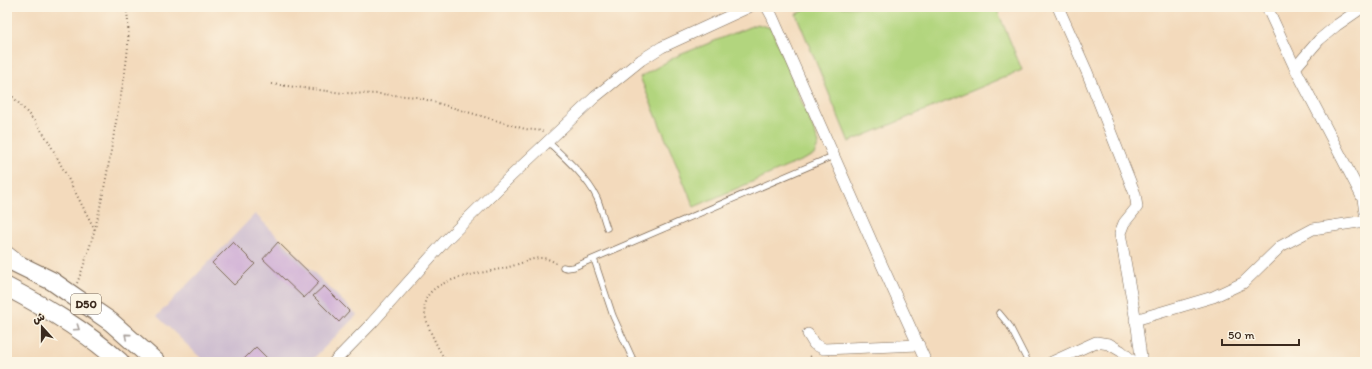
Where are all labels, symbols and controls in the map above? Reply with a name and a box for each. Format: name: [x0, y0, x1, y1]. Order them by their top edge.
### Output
road number: D50: [71, 294, 101, 314]
north arrow: [22, 307, 62, 347]
text: ش: [31, 310, 47, 326]
scale bar: [1222, 321, 1299, 347]
one-way arrow: [72, 323, 79, 330]
text: 50 m: [1228, 328, 1254, 342]
one-way arrow: [124, 334, 132, 341]

